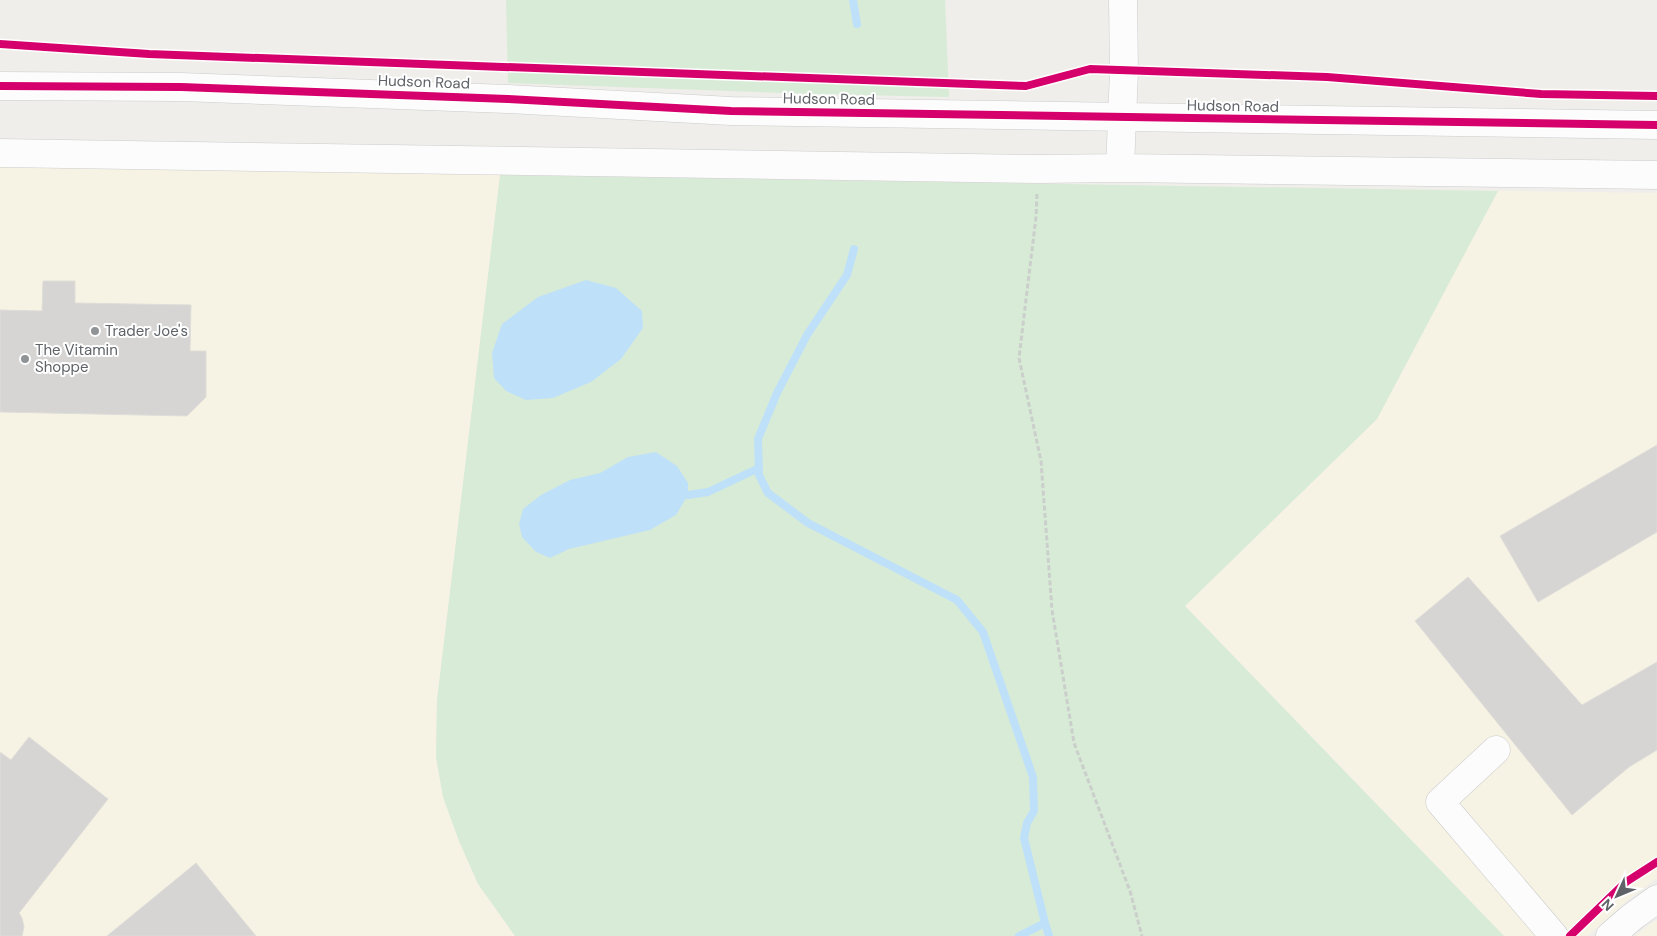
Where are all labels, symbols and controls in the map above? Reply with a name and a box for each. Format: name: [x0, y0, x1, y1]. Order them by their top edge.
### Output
street label: Hudson Road: [378, 70, 470, 94]
street label: Hudson Road: [783, 88, 875, 110]
street label: Hudson Road: [1187, 95, 1279, 117]
place label: Trader Joe's: [105, 321, 188, 341]
marker: Trader Joe's: [89, 325, 101, 337]
place label: The Vitamin Shoppe: [35, 340, 118, 377]
marker: The Vitamin Shoppe: [19, 353, 31, 365]
north arrow: [1592, 871, 1642, 921]
text: N: [1598, 895, 1618, 915]

